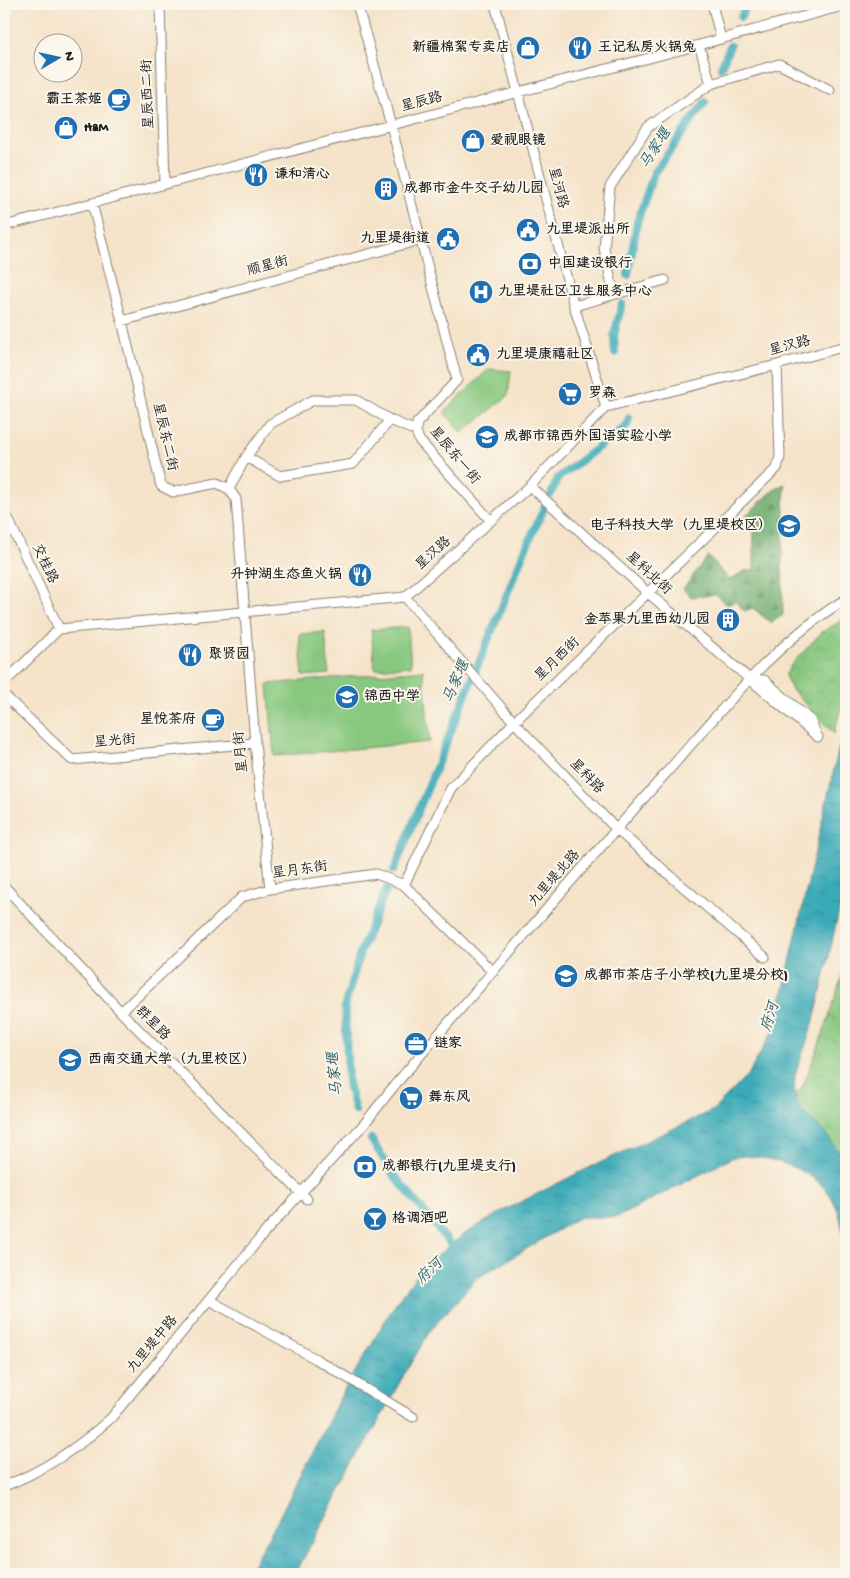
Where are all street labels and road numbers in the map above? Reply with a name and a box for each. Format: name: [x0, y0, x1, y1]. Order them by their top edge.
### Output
street label: 星辰西二街: [138, 59, 159, 129]
street label: 星辰路: [399, 88, 444, 117]
street label: 星河路: [543, 165, 572, 210]
street label: 顺星街: [245, 252, 290, 281]
street label: 星汉路: [767, 332, 812, 361]
street label: 星辰东二街: [148, 401, 181, 473]
street label: 星辰东一街: [425, 423, 484, 488]
street label: 星汉路: [412, 533, 455, 574]
street label: 交桂路: [27, 541, 61, 587]
street label: 星科北街: [622, 548, 675, 599]
street label: 星月西街: [531, 634, 584, 686]
street label: 星月街: [230, 730, 253, 774]
street label: 星光街: [93, 731, 137, 752]
street label: 星科路: [565, 755, 607, 798]
street label: 九里堤北路: [525, 846, 584, 911]
street label: 星月东街: [271, 858, 329, 883]
street label: 群星路: [131, 1002, 174, 1045]
street label: 九里堤中路: [123, 1312, 182, 1377]

